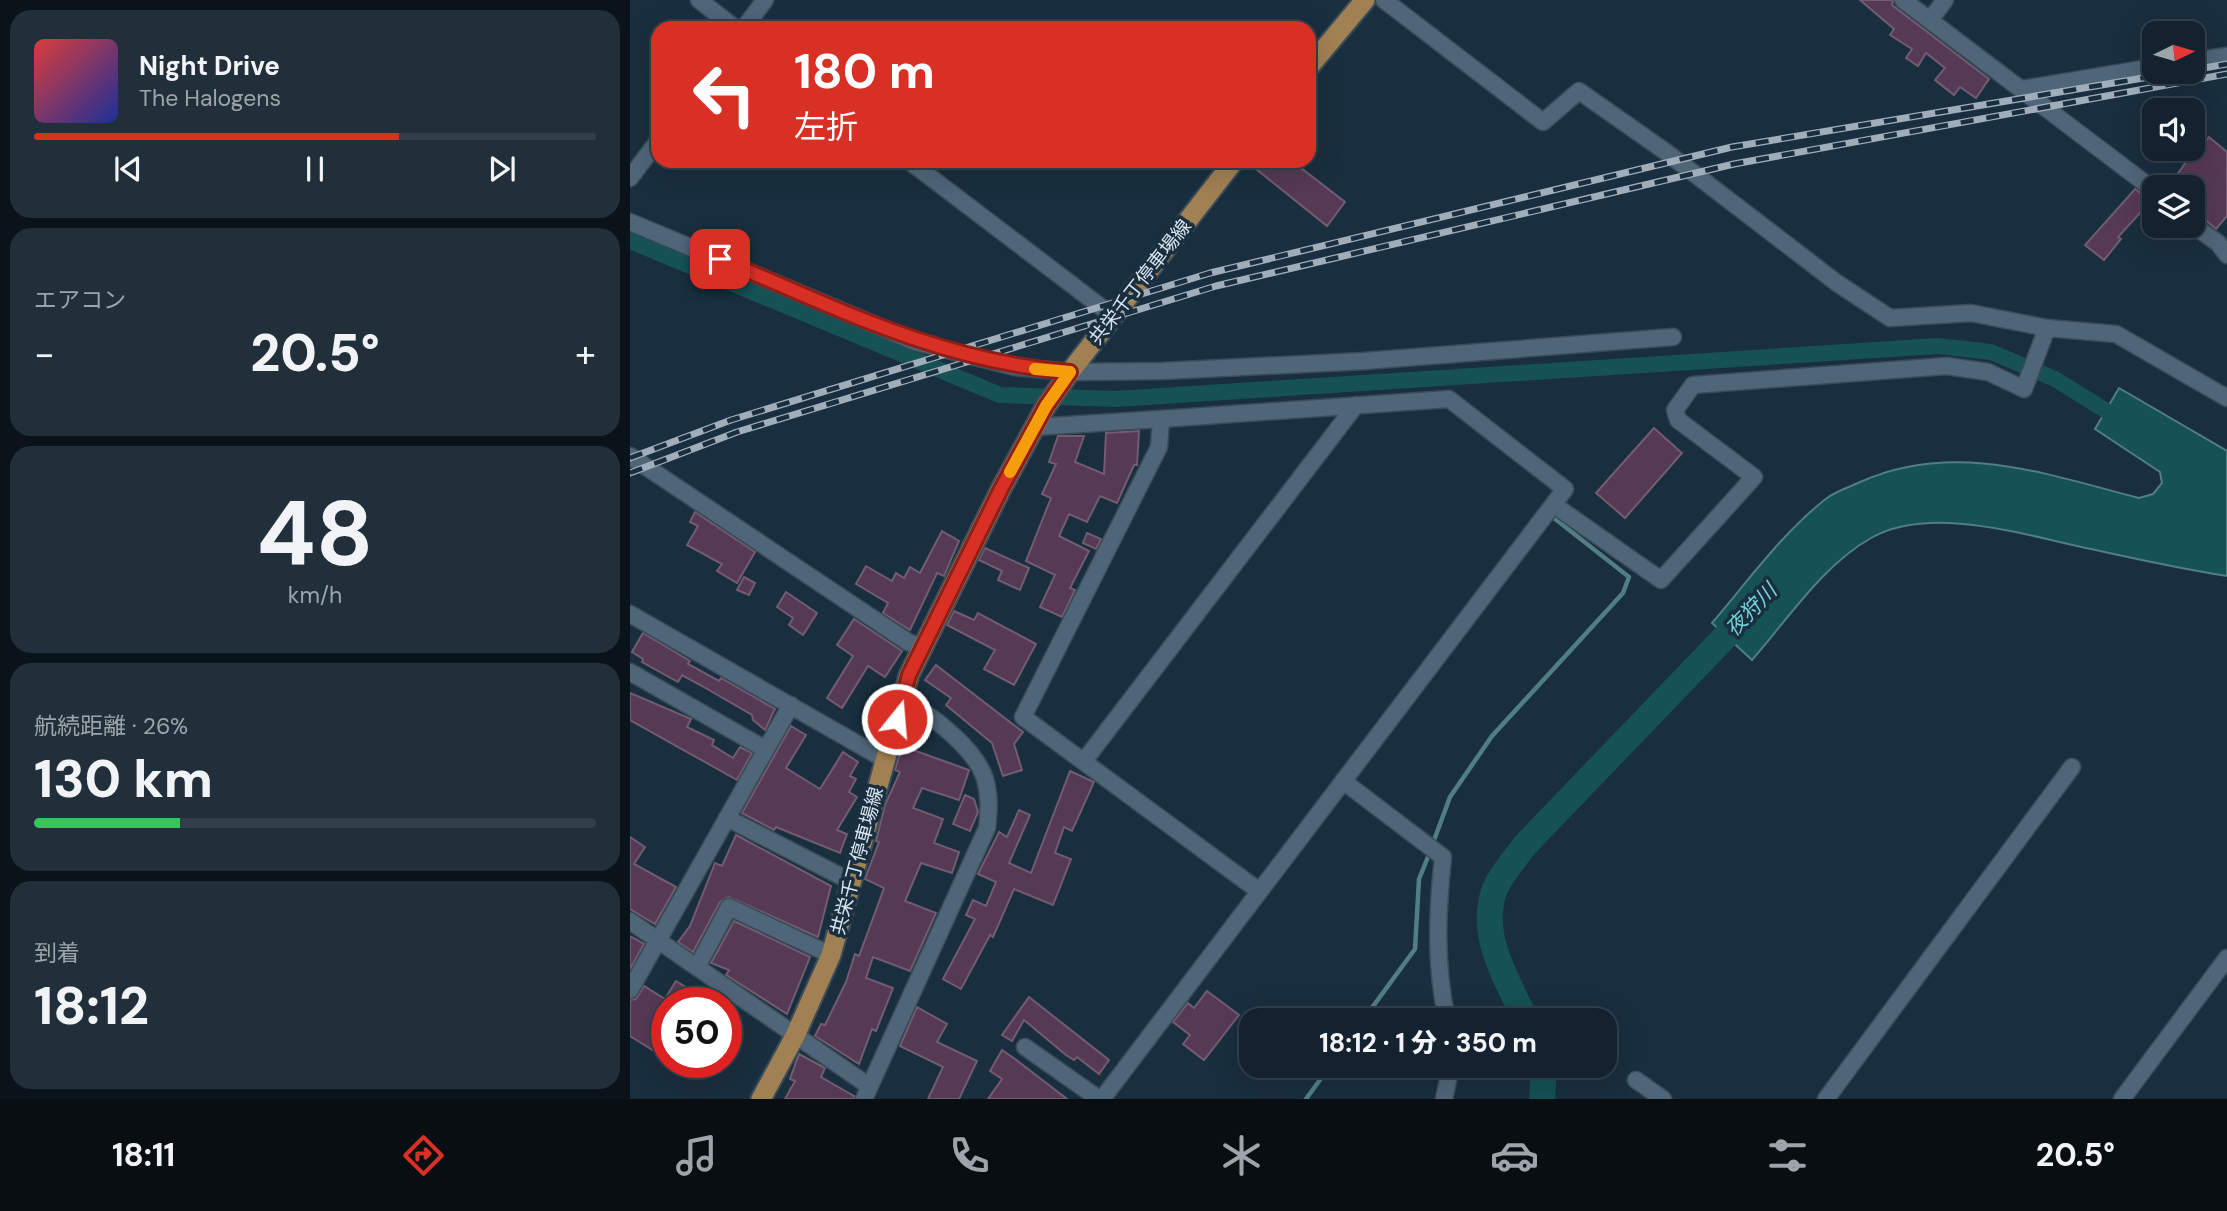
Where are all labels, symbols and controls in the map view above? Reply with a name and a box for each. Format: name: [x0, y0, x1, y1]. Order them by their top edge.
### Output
north arrow: [2142, 21, 2205, 84]
map controls: [2142, 21, 2205, 238]
text: 180 m: [794, 39, 935, 103]
text: Night Drive: [139, 49, 280, 83]
icon: left: [679, 49, 770, 140]
text: The Halogens: [139, 83, 281, 113]
button: sound: [2142, 98, 2205, 161]
text: 左折: [794, 106, 858, 148]
icon: previous: [109, 150, 147, 188]
icon: pause: [296, 150, 334, 188]
icon: next: [483, 150, 521, 188]
button: layers: [2142, 175, 2205, 238]
street label: 共栄千丁停車場線: [1083, 214, 1197, 350]
pin: [690, 229, 750, 289]
icon: arrive: [701, 240, 739, 278]
text: エアコン: [34, 285, 126, 315]
text: 20.5°: [250, 319, 380, 387]
text: −: [34, 329, 55, 379]
text: +: [575, 329, 596, 379]
text: 48: [257, 475, 373, 593]
water label: 夜狩川: [1719, 576, 1784, 642]
text: km/h: [288, 580, 342, 610]
position arrow: [860, 682, 934, 756]
text: 航続距離 · 26%: [34, 711, 188, 741]
text: 130 km: [34, 745, 213, 813]
street label: 共栄千丁停車場線: [825, 784, 889, 938]
text: 到着: [34, 938, 80, 968]
text: 18:12: [34, 972, 149, 1040]
speed limit sign: 50: [651, 987, 742, 1078]
text: 18:12 · 1 分 · 350 m: [1319, 1026, 1537, 1060]
icon: directions: [399, 1131, 448, 1180]
icon: music: [672, 1131, 721, 1180]
icon: phone: [945, 1131, 994, 1180]
icon: climate: [1217, 1131, 1266, 1180]
icon: car: [1490, 1131, 1539, 1180]
icon: filters: [1763, 1131, 1812, 1180]
text: 18:11: [112, 1134, 175, 1176]
text: 20.5°: [2036, 1134, 2115, 1176]

